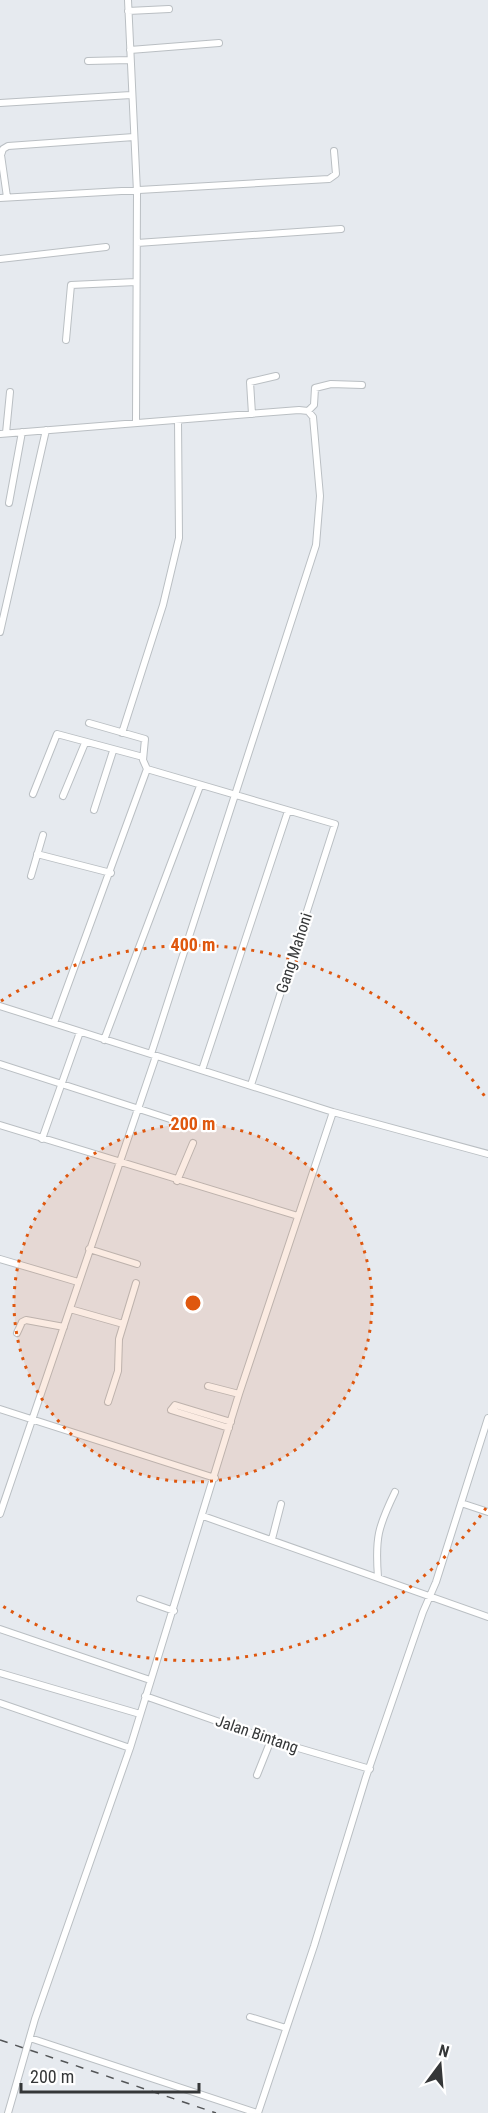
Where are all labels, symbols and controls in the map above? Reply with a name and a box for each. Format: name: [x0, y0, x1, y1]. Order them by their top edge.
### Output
street label: Gang Mahoni: [272, 910, 316, 996]
text: 400 m: [171, 934, 215, 955]
text: 200 m: [171, 1113, 215, 1134]
centre of rings: [183, 1293, 203, 1313]
street label: Jalan Bintang: [213, 1711, 301, 1757]
north arrow: [410, 2035, 470, 2095]
text: N: [437, 2041, 451, 2062]
scale bar: [21, 2056, 200, 2094]
text: 200 m: [30, 2066, 74, 2087]

